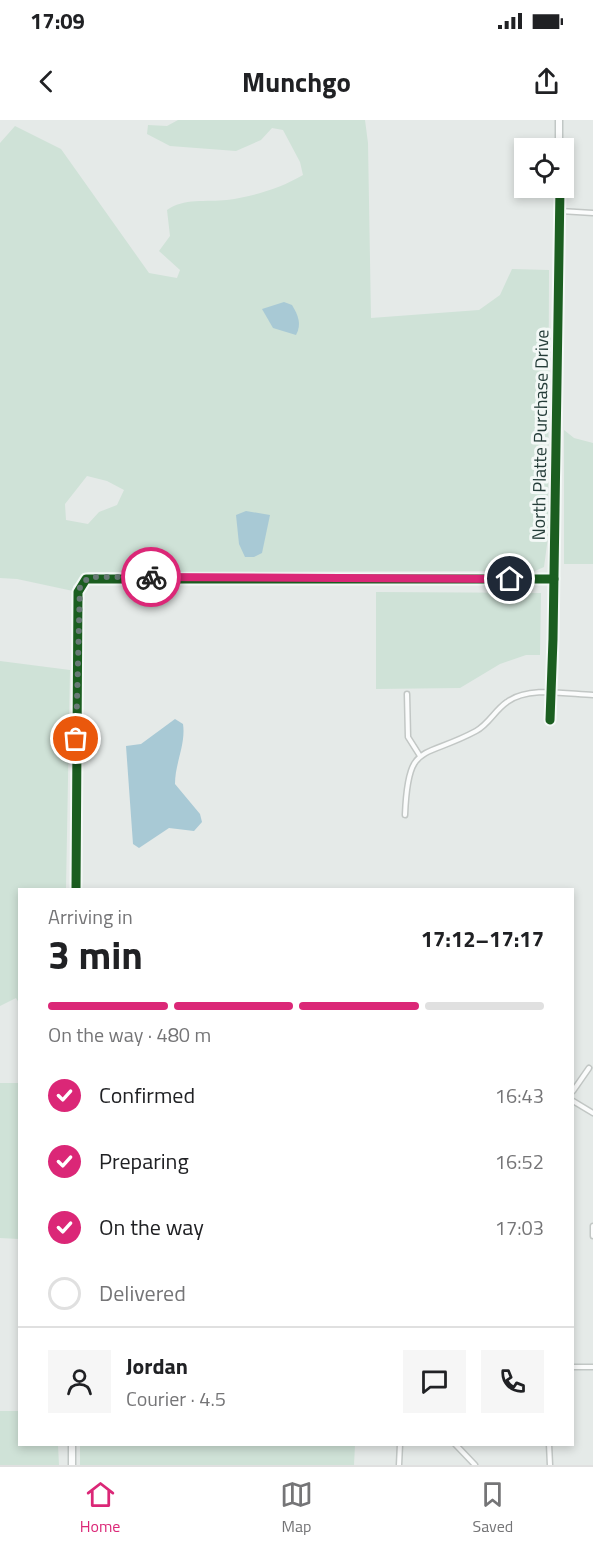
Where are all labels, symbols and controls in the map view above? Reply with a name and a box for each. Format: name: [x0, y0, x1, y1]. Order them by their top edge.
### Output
text: 17:09: [30, 4, 85, 38]
text: Munchgo: [242, 61, 351, 102]
icon: back: [30, 65, 63, 98]
icon: share: [530, 65, 563, 98]
map controls: [514, 138, 574, 198]
button: locate: [514, 138, 574, 198]
street label: North Platte Purchase Drive: [525, 329, 555, 541]
courier: [121, 547, 181, 607]
pin: [484, 553, 535, 604]
icon: bike: [135, 561, 168, 594]
icon: home: [493, 562, 526, 595]
pin: [50, 713, 101, 764]
icon: bag: [59, 722, 92, 755]
text: Arriving in: [48, 901, 133, 932]
text: 17:12–17:17: [421, 922, 544, 956]
text: 3 min: [48, 925, 143, 984]
text: On the way · 480 m: [48, 1019, 211, 1050]
text: Confirmed: [99, 1078, 195, 1112]
icon: check: [48, 1079, 81, 1112]
text: 16:43: [495, 1080, 544, 1111]
text: Preparing: [99, 1144, 189, 1178]
icon: check: [48, 1145, 81, 1178]
text: 16:52: [495, 1146, 544, 1177]
text: On the way: [99, 1210, 204, 1244]
icon: check: [48, 1211, 81, 1244]
text: 17:03: [495, 1212, 544, 1243]
text: Delivered: [99, 1276, 186, 1310]
text: Jordan: [126, 1349, 188, 1383]
button: person: [48, 1350, 111, 1413]
button: chat: [403, 1350, 466, 1413]
button: phone: [481, 1350, 544, 1413]
text: Courier · 4.5: [126, 1383, 226, 1414]
tab: Home: [80, 1478, 120, 1538]
tab: Map: [280, 1478, 313, 1538]
tab: Saved: [472, 1478, 513, 1538]

